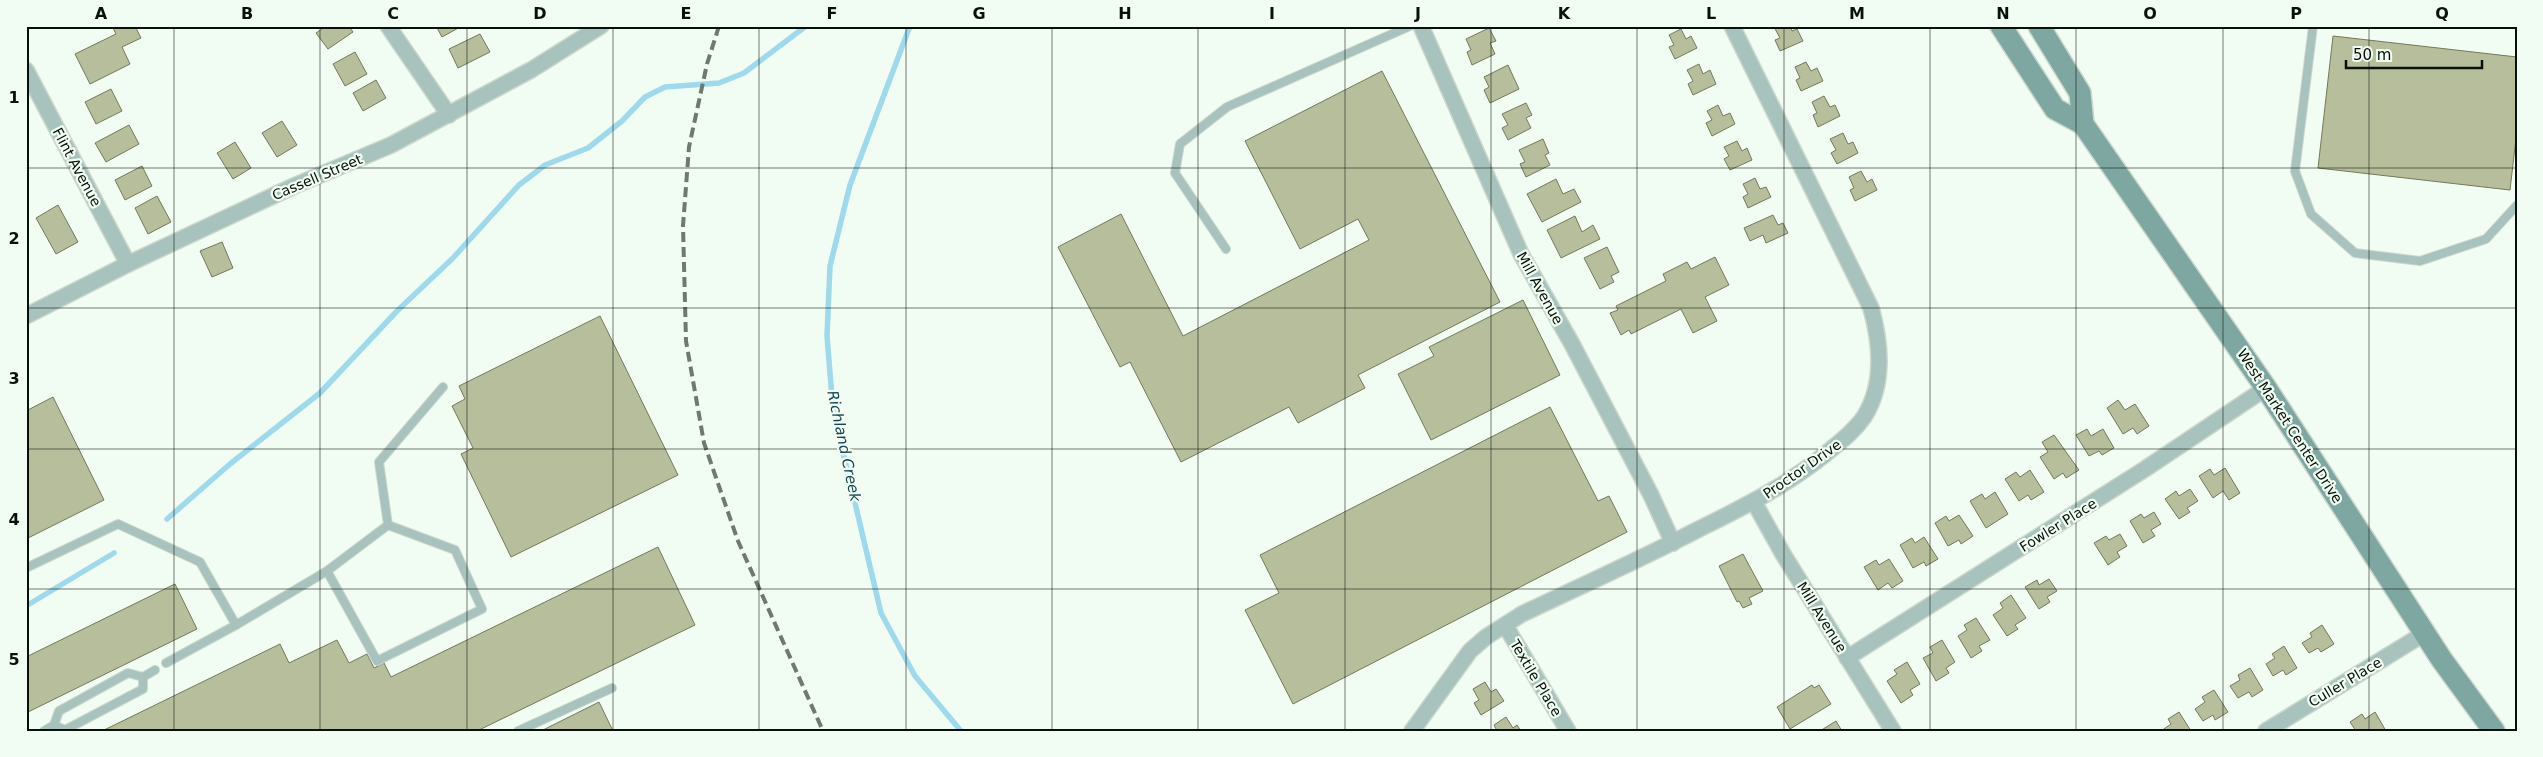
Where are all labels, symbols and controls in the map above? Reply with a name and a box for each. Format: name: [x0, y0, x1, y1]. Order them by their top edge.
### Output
text: A: [95, 4, 108, 23]
text: B: [241, 4, 253, 23]
text: C: [387, 4, 399, 23]
text: D: [533, 4, 547, 23]
text: E: [681, 4, 691, 23]
text: F: [827, 4, 837, 23]
text: G: [972, 4, 986, 23]
text: H: [1118, 4, 1132, 23]
text: I: [1269, 4, 1275, 23]
text: J: [1414, 4, 1421, 23]
text: K: [1558, 4, 1571, 23]
text: L: [1706, 4, 1716, 23]
text: M: [1849, 4, 1865, 23]
text: N: [1996, 4, 2010, 23]
text: O: [2143, 4, 2157, 23]
text: P: [2290, 4, 2302, 23]
text: Q: [2435, 4, 2449, 23]
scale bar: [2346, 38, 2482, 70]
text: 50 m: [2353, 46, 2391, 64]
text: 1: [8, 88, 20, 107]
street label: Flint Avenue: [50, 125, 104, 209]
street label: Cassell Street: [270, 151, 365, 203]
text: 2: [8, 229, 20, 248]
street label: Mill Avenue: [1514, 249, 1566, 327]
street label: West Market Center Drive: [2234, 346, 2346, 506]
text: 3: [8, 369, 20, 388]
water label: Richland Creek: [823, 389, 865, 505]
street label: Proctor Drive: [1760, 436, 1844, 502]
street label: Fowler Place: [2017, 495, 2099, 555]
text: 4: [8, 510, 20, 529]
street label: Mill Avenue: [1794, 579, 1850, 655]
street label: Textile Place: [1506, 636, 1565, 719]
text: 5: [8, 650, 20, 669]
street label: Culler Place: [2306, 654, 2384, 710]

